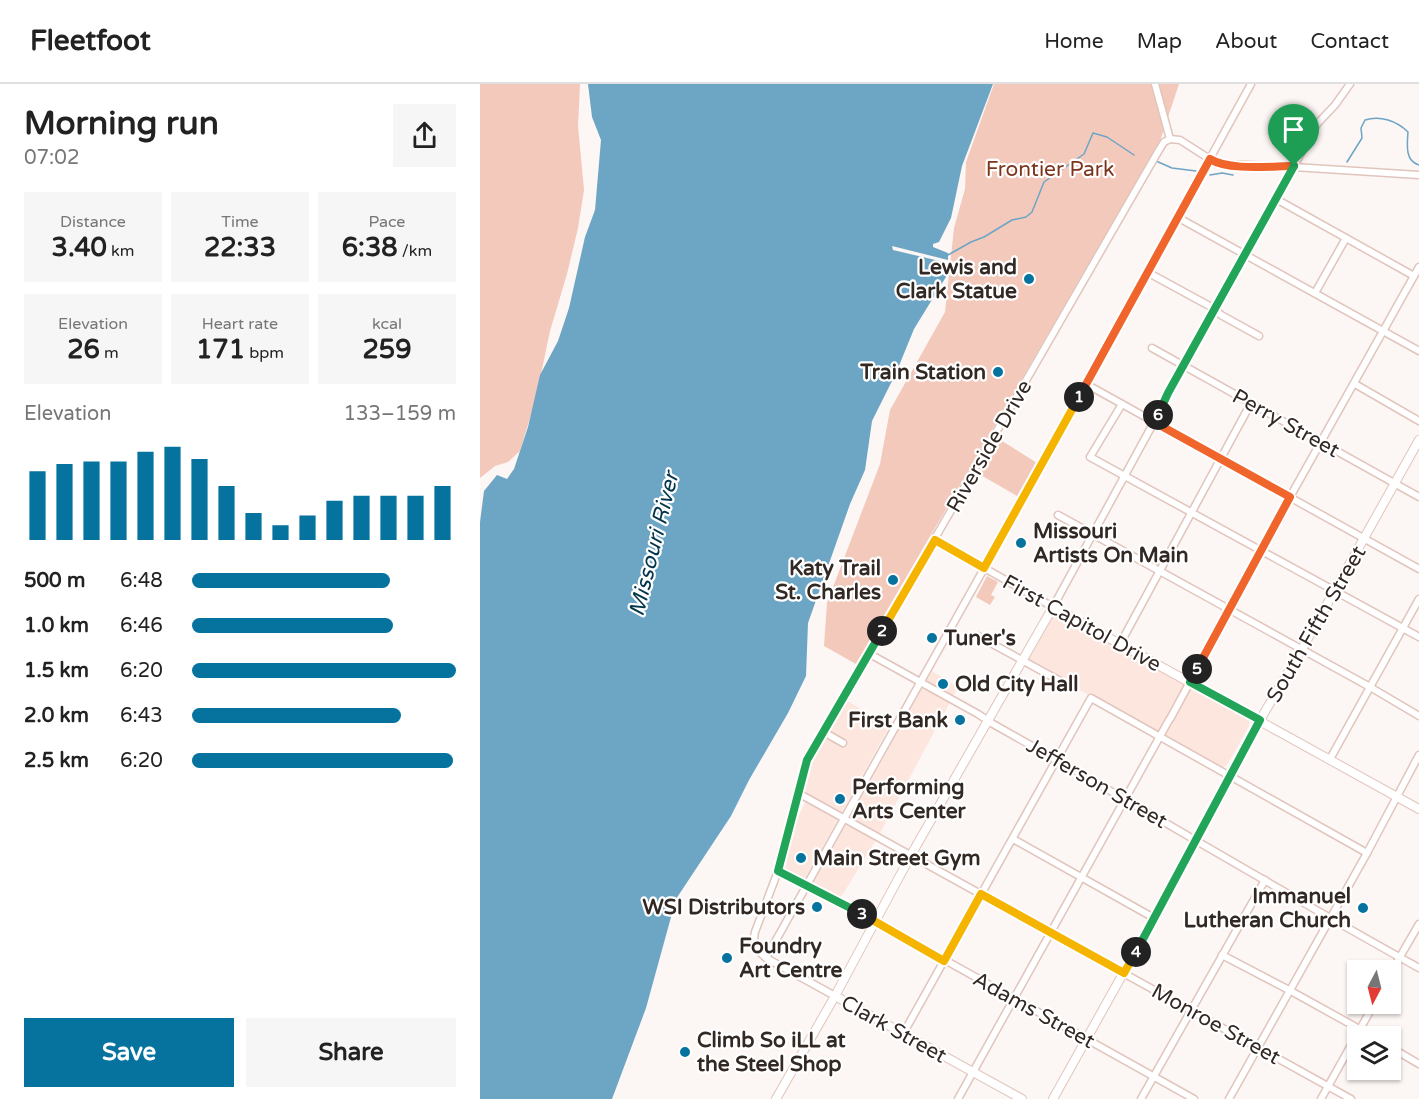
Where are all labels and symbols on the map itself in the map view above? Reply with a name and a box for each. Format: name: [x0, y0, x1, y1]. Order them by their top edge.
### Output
pin: [1268, 104, 1319, 166]
park label: Frontier Park: [986, 157, 1114, 182]
place label: Lewis and Clark Statue: [896, 255, 1017, 304]
marker: Lewis and Clark Statue: [1022, 272, 1036, 286]
place label: Train Station: [859, 360, 986, 385]
marker: Train Station: [991, 365, 1005, 379]
street label: Riverside Drive: [941, 376, 1037, 517]
pin: 1: [1064, 382, 1094, 412]
street label: Perry Street: [1228, 384, 1344, 463]
pin: 6: [1143, 400, 1173, 430]
water label: Missouri River: [624, 467, 685, 619]
place label: Missouri Artists On Main: [1033, 519, 1189, 568]
marker: Missouri Artists On Main: [1014, 536, 1028, 550]
street label: South Fifth Street: [1261, 542, 1371, 707]
place label: Katy Trail St. Charles: [775, 556, 881, 605]
street label: First Capitol Drive: [998, 570, 1165, 677]
marker: Katy Trail St. Charles: [886, 573, 900, 587]
pin: 2: [867, 616, 897, 646]
place label: Tuner's: [943, 626, 1016, 651]
marker: Tuner's: [925, 631, 939, 645]
pin: 5: [1182, 654, 1212, 684]
place label: Old City Hall: [955, 672, 1078, 697]
marker: Old City Hall: [936, 677, 950, 691]
place label: First Bank: [848, 708, 949, 733]
marker: First Bank: [953, 713, 967, 727]
street label: Jefferson Street: [1022, 733, 1172, 834]
place label: Performing Arts Center: [852, 775, 967, 824]
marker: Performing Arts Center: [833, 792, 847, 806]
place label: Main Street Gym: [813, 846, 981, 871]
marker: Main Street Gym: [794, 851, 808, 865]
place label: Immanuel Lutheran Church: [1184, 884, 1351, 933]
place label: WSI Distributors: [643, 895, 805, 920]
pin: 3: [847, 899, 877, 929]
marker: WSI Distributors: [810, 900, 824, 914]
marker: Immanuel Lutheran Church: [1356, 901, 1370, 915]
place label: Foundry Art Centre: [739, 934, 842, 983]
pin: 4: [1121, 937, 1151, 967]
marker: Foundry Art Centre: [720, 951, 734, 965]
north arrow: [1347, 960, 1401, 1014]
street label: Adams Street: [969, 967, 1099, 1054]
street label: Monroe Street: [1147, 979, 1285, 1070]
street label: Clark Street: [837, 990, 951, 1069]
place label: Climb So iLL at the Steel Shop: [697, 1028, 845, 1077]
marker: Climb So iLL at the Steel Shop: [678, 1045, 692, 1059]

